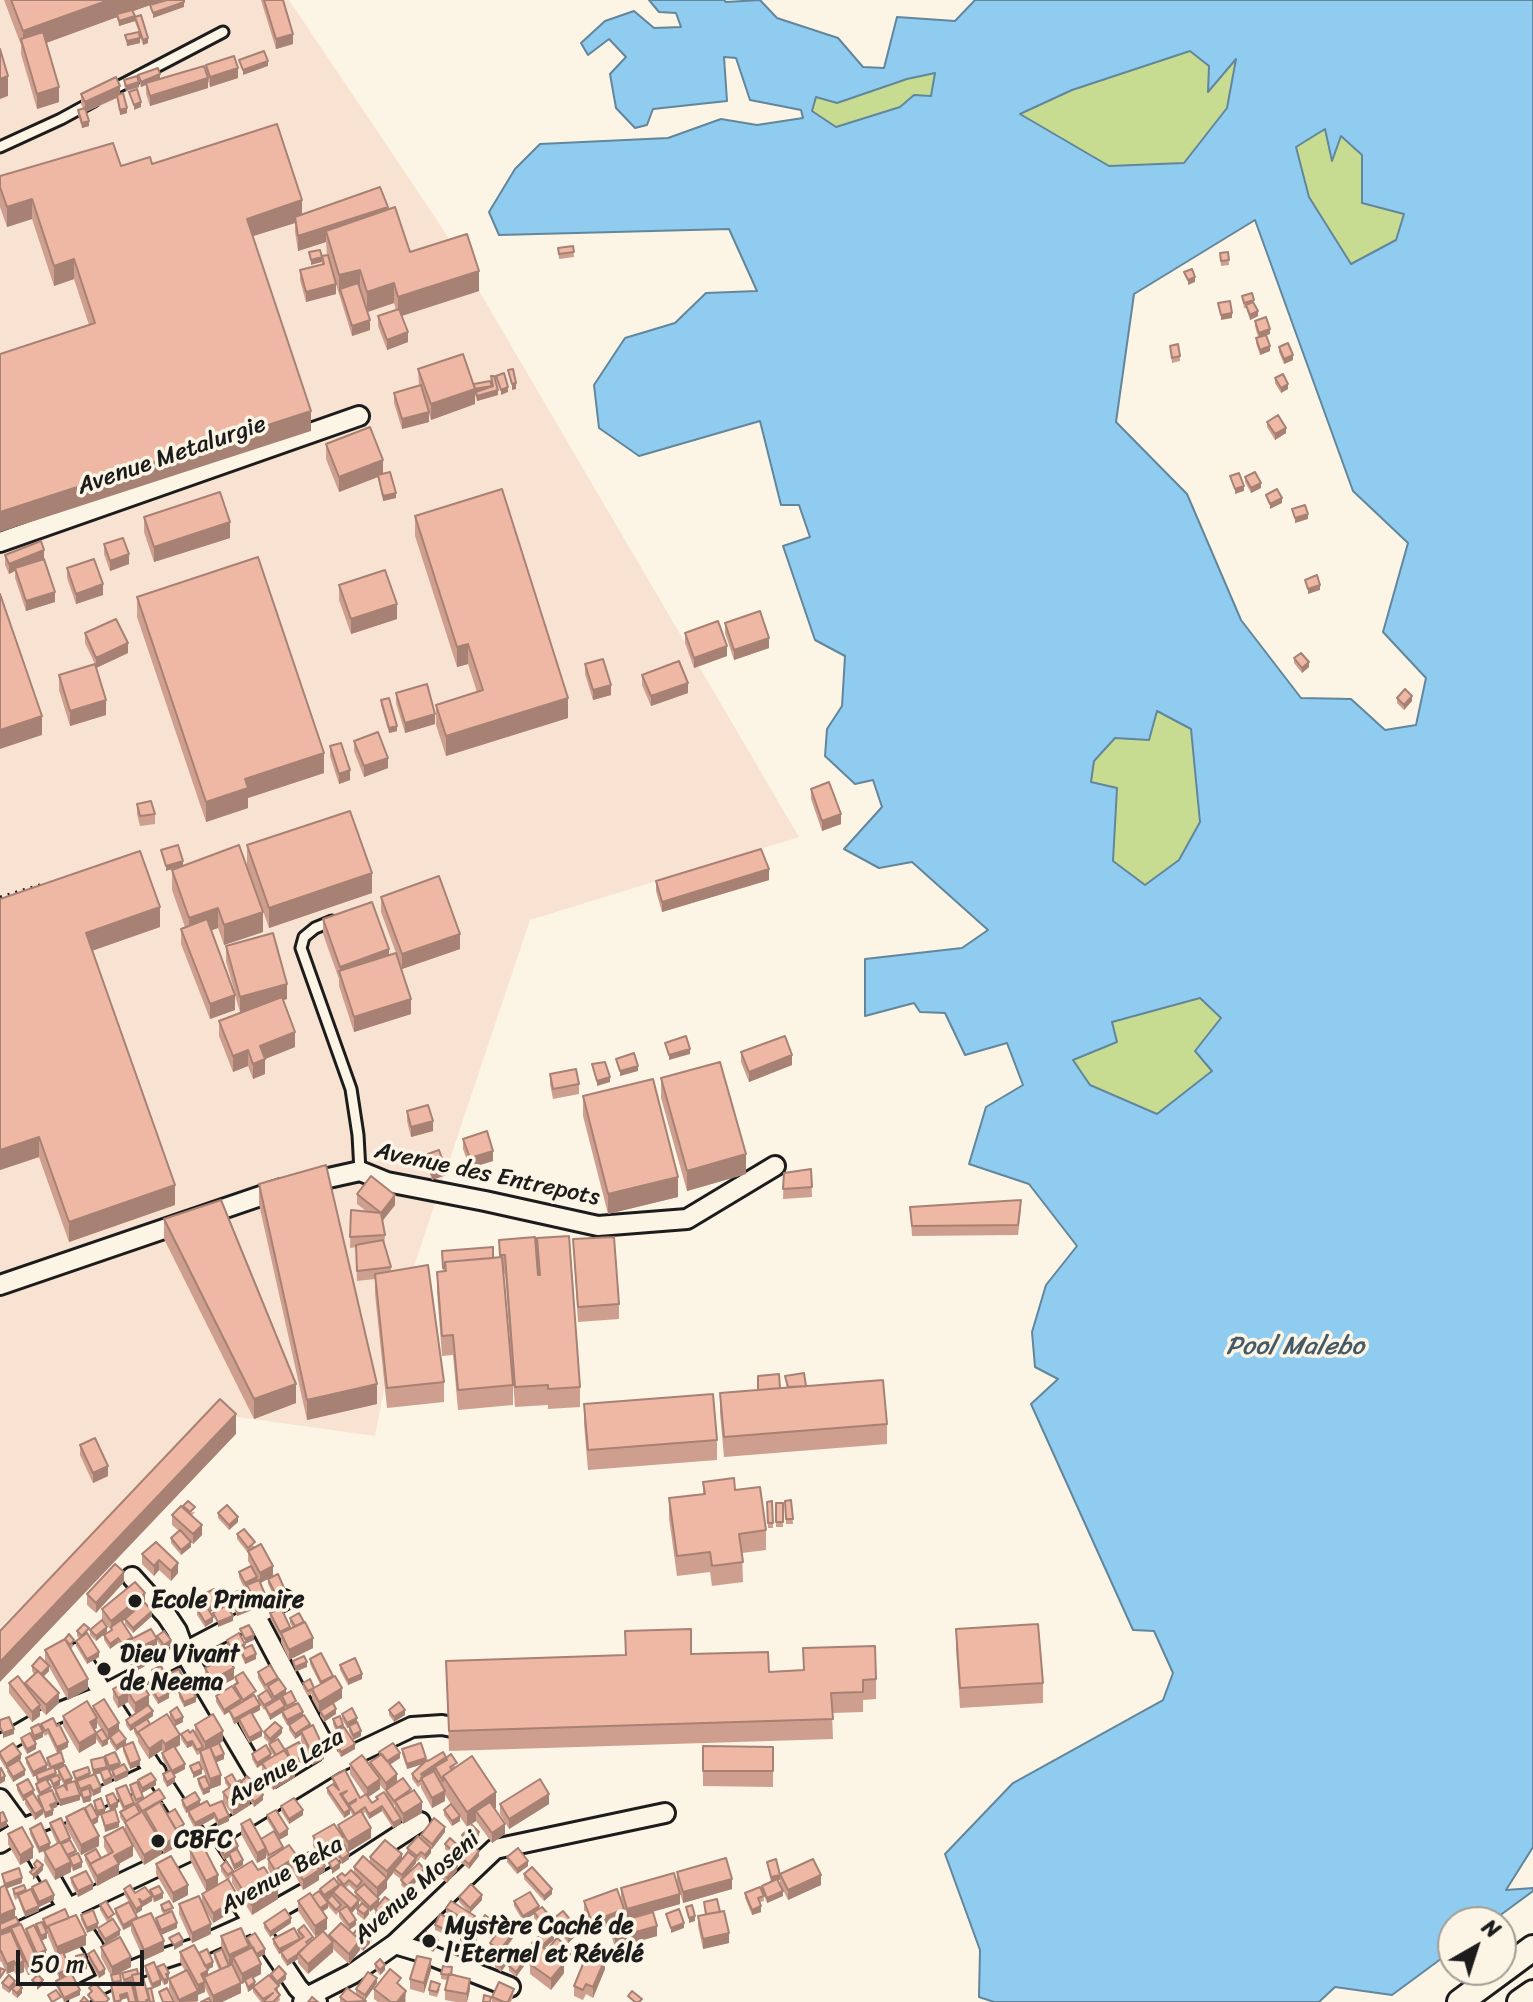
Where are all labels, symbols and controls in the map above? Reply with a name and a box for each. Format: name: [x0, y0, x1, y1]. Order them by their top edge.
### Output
street label: Avenue Metalurgie: [74, 410, 270, 502]
street label: Avenue des Entrepots: [372, 1137, 602, 1213]
water label: Pool Malebo: [1226, 1331, 1364, 1363]
place label: Ecole Primaire: [151, 1587, 304, 1615]
marker: Ecole Primaire: [126, 1592, 144, 1610]
place label: Dieu Vivant de Neema: [120, 1641, 239, 1697]
marker: Dieu Vivant de Neema: [95, 1660, 113, 1678]
street label: Avenue Leza: [223, 1723, 349, 1813]
street label: Avenue Moseni: [348, 1825, 486, 1951]
place label: CBFC: [174, 1827, 232, 1855]
street label: Avenue Beka: [216, 1831, 348, 1921]
marker: CBFC: [149, 1832, 167, 1850]
north arrow: [1437, 1906, 1517, 1986]
text: N: [1473, 1909, 1509, 1948]
place label: Mystère Caché de l'Eternel et Révélé: [445, 1913, 644, 1969]
marker: Mystère Caché de l'Eternel et Révélé: [420, 1932, 438, 1950]
scale bar: [20, 1934, 148, 1984]
text: 50 m: [30, 1943, 85, 1985]

